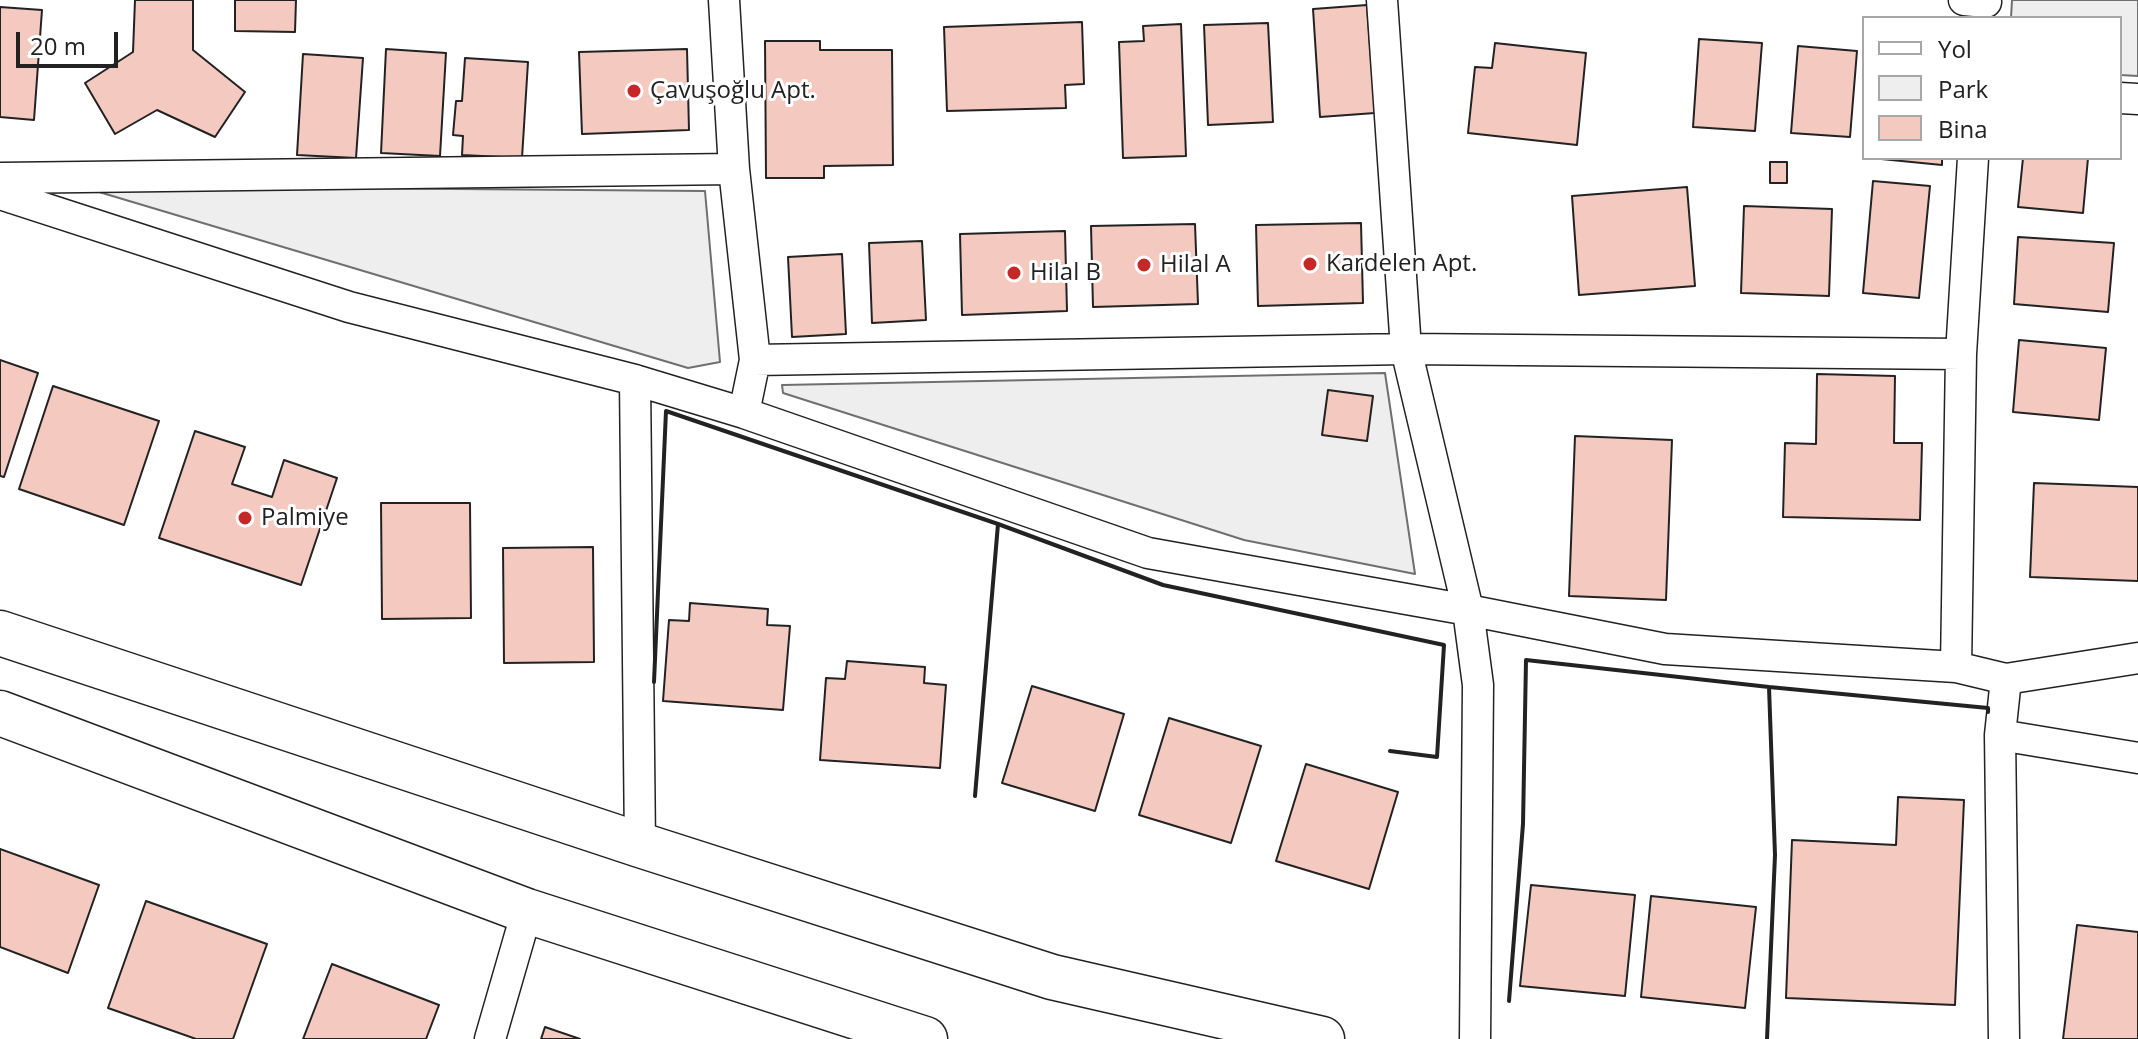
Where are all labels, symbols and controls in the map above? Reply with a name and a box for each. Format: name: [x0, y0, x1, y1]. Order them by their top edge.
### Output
scale bar: [20, 16, 122, 66]
legend: [1862, 16, 2122, 160]
text: 20 m: [30, 29, 86, 62]
text: Yol: [1938, 32, 1972, 65]
text: Park: [1938, 72, 1988, 105]
place label: Çavuşoğlu Apt.: [650, 77, 816, 105]
marker: Çavuşoğlu Apt.: [625, 82, 643, 100]
text: Bina: [1938, 112, 1988, 145]
place label: Kardelen Apt.: [1326, 250, 1477, 278]
place label: Hilal A: [1160, 251, 1231, 279]
marker: Kardelen Apt.: [1301, 255, 1319, 273]
marker: Hilal A: [1135, 256, 1153, 274]
place label: Hilal B: [1030, 259, 1101, 287]
marker: Hilal B: [1005, 264, 1023, 282]
place label: Palmiye: [261, 504, 349, 532]
marker: Palmiye: [236, 509, 254, 527]

